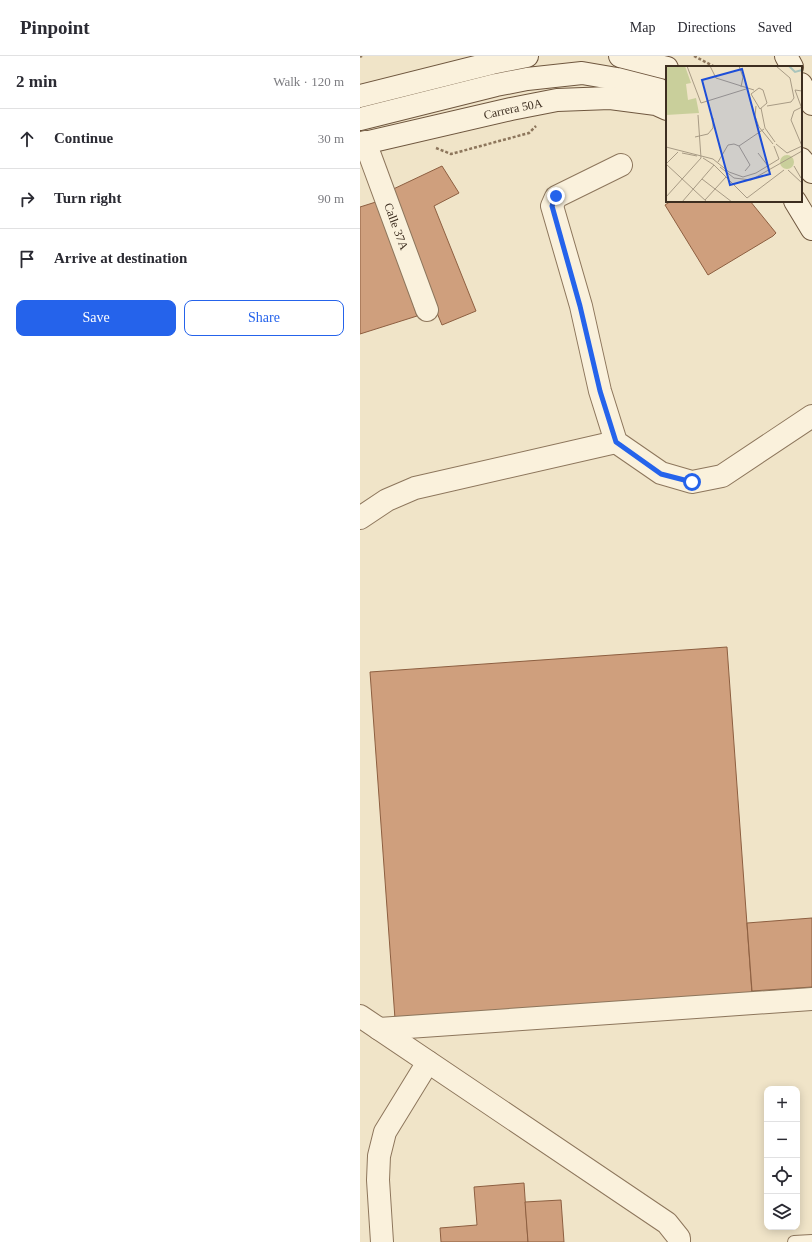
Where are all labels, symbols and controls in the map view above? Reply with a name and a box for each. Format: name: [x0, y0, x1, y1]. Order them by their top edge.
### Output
text: Pinpoint: [20, 17, 90, 38]
text: Map: [630, 20, 655, 35]
text: Directions: [677, 20, 736, 35]
text: Saved: [758, 20, 792, 35]
inset map: [666, 66, 802, 202]
text: 2 min: [16, 72, 57, 91]
text: Walk · 120 m: [273, 74, 344, 89]
street label: Carrera 50A: [482, 96, 544, 122]
icon: ahead: [16, 128, 38, 150]
text: Continue: [54, 130, 113, 146]
text: 30 m: [318, 131, 344, 146]
route end: [547, 187, 565, 205]
icon: right: [16, 188, 38, 210]
text: Turn right: [54, 190, 121, 206]
text: 90 m: [318, 191, 344, 206]
street label: Calle 37A: [381, 201, 411, 252]
icon: arrive: [16, 248, 38, 270]
text: Arrive at destination: [54, 250, 187, 266]
button: Save: [16, 300, 176, 336]
button: Share: [184, 300, 344, 336]
route start: [683, 473, 701, 491]
map controls: [764, 1086, 800, 1230]
button: +: [764, 1086, 800, 1122]
button: −: [764, 1122, 800, 1158]
button: locate: [764, 1158, 800, 1194]
button: layers: [764, 1194, 800, 1230]

